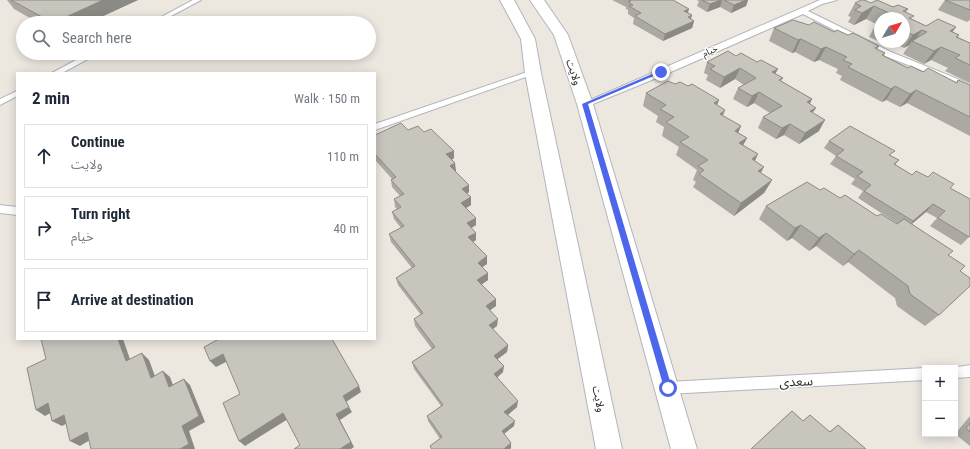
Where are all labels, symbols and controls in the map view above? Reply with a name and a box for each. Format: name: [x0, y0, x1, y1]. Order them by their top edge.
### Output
north arrow: [874, 12, 910, 48]
search box: [16, 16, 376, 60]
icon: search: [30, 27, 52, 49]
text: Search here: [62, 29, 132, 47]
street label: خیام: [701, 43, 720, 61]
street label: ولایت: [563, 57, 584, 87]
route end: [652, 63, 670, 81]
text: 2 min: [32, 88, 70, 108]
text: Walk · 150 m: [294, 91, 360, 106]
text: Continue: [71, 133, 125, 151]
icon: ahead: [33, 145, 55, 167]
text: 110 m: [327, 149, 359, 164]
text: ولایت: [71, 157, 102, 172]
text: Turn right: [71, 205, 130, 223]
icon: right: [33, 217, 55, 239]
text: 40 m: [333, 221, 359, 236]
text: خیام: [71, 229, 94, 244]
icon: arrive: [33, 289, 55, 311]
text: Arrive at destination: [71, 291, 194, 309]
map controls: [922, 365, 958, 437]
button: +: [922, 365, 958, 401]
street label: سعدی: [779, 373, 813, 391]
route start: [659, 379, 677, 397]
street label: ولایت: [590, 385, 607, 413]
button: −: [922, 401, 958, 437]

